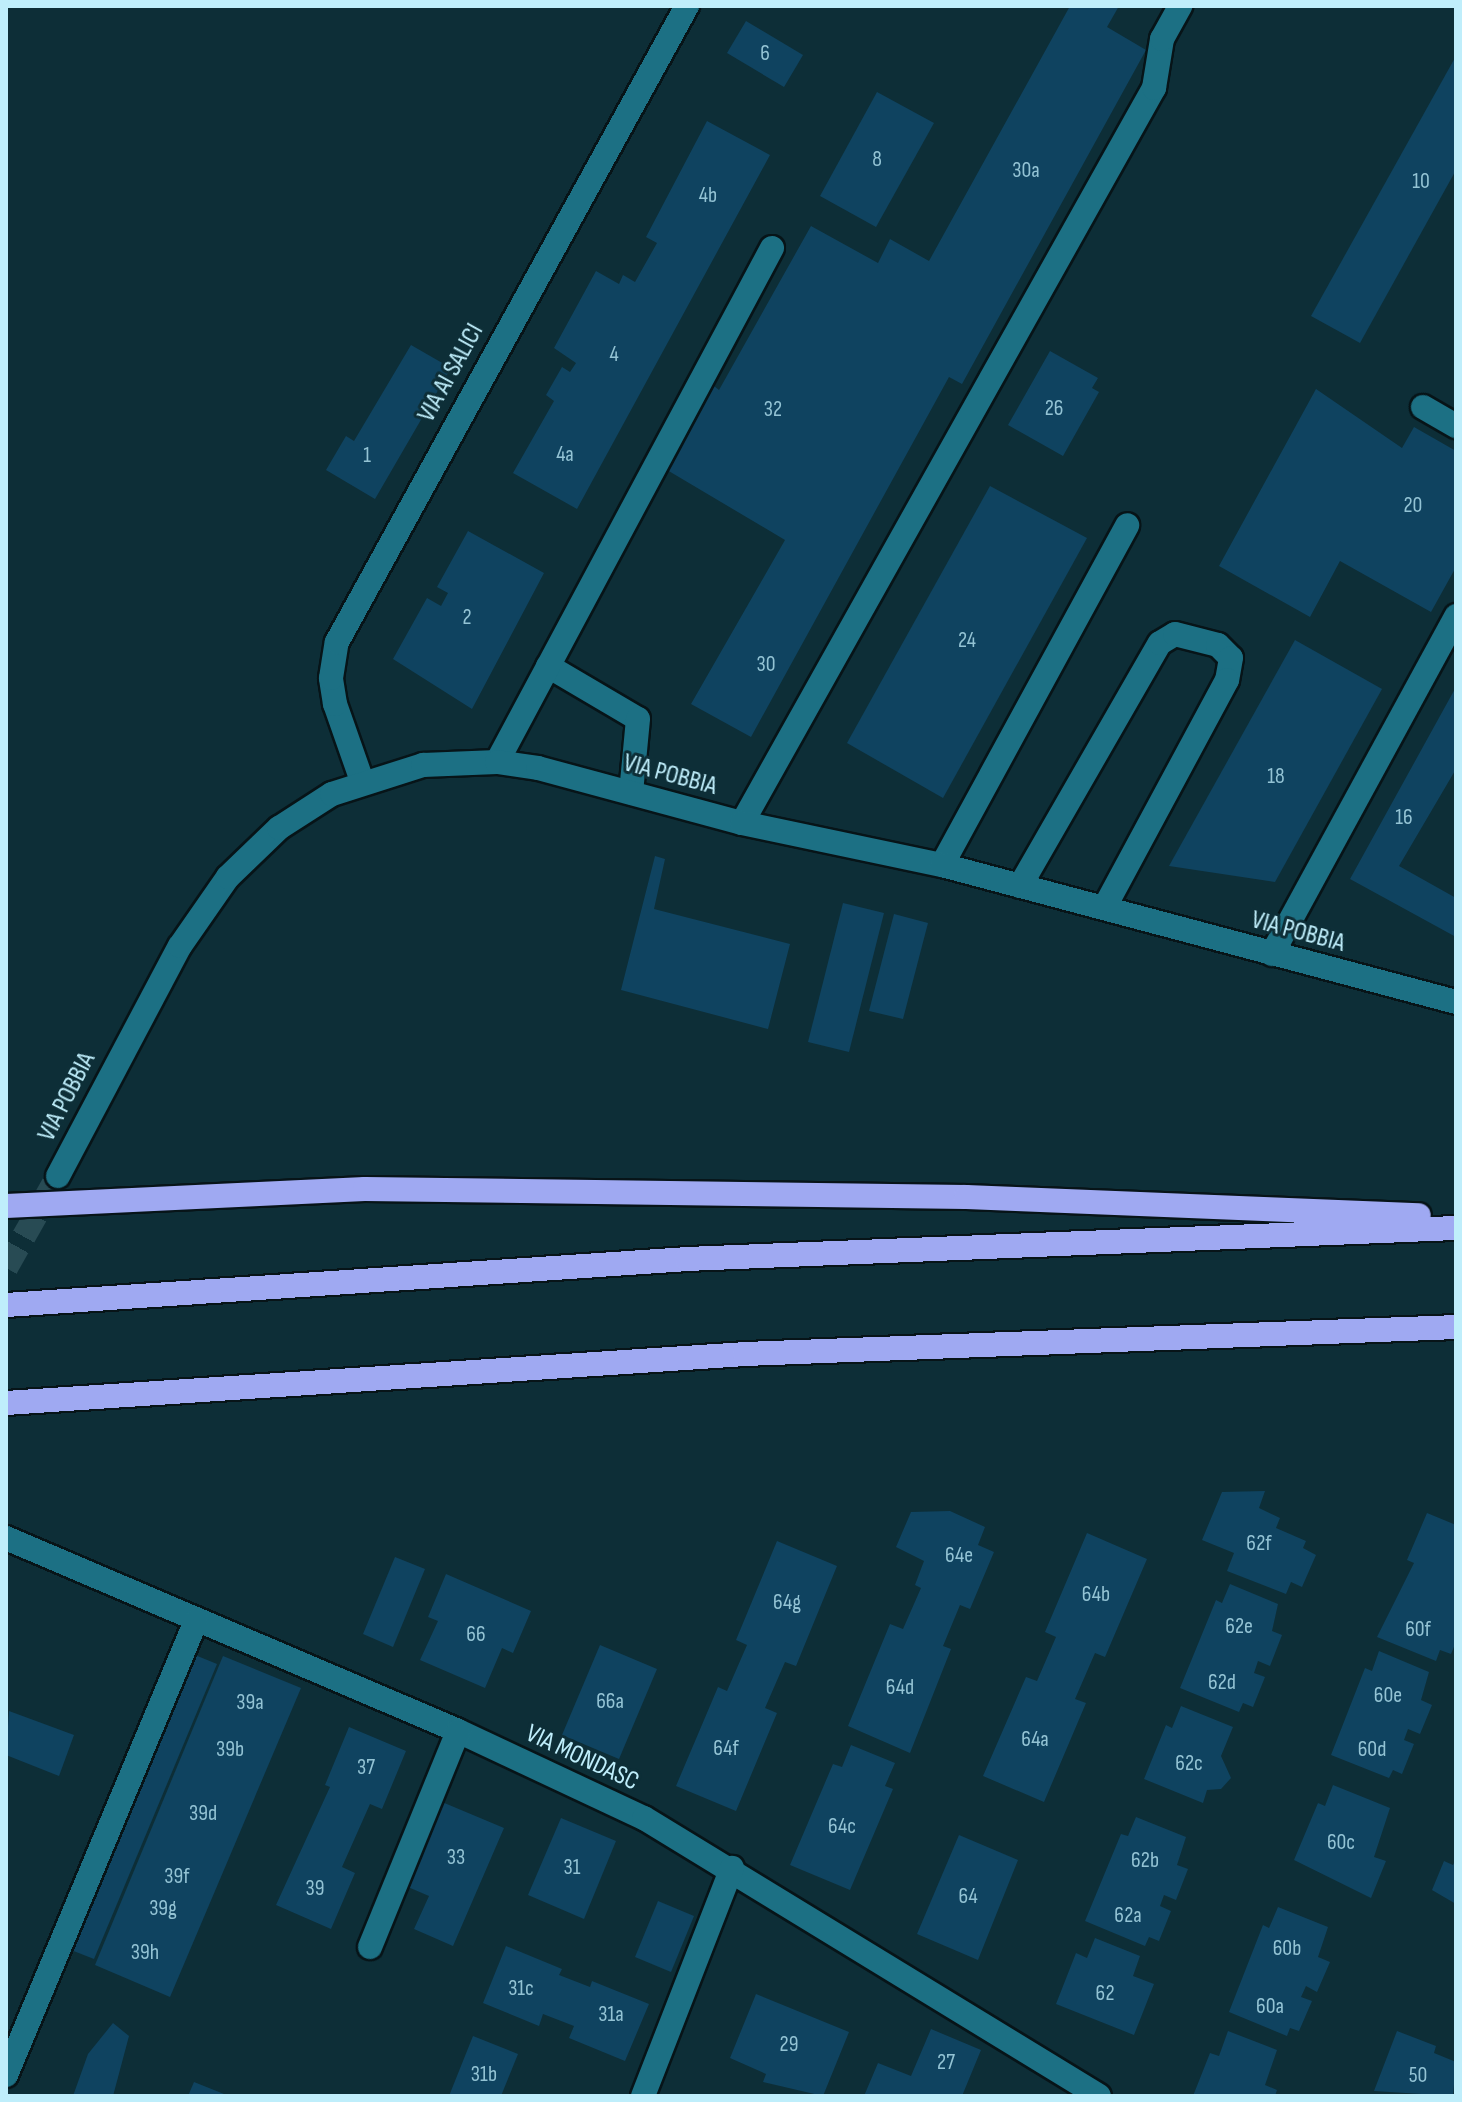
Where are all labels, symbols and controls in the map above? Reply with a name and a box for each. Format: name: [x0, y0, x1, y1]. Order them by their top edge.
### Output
house number: 6: [760, 41, 770, 67]
house number: 8: [872, 147, 882, 173]
house number: 30a: [1012, 158, 1040, 184]
house number: 10: [1412, 169, 1430, 195]
house number: 4b: [699, 183, 717, 209]
street label: VIA AI SALICI: [411, 318, 491, 428]
house number: 4: [609, 342, 619, 368]
house number: 26: [1045, 396, 1063, 422]
house number: 32: [764, 397, 782, 423]
house number: 4a: [556, 442, 574, 468]
house number: 1: [363, 443, 371, 469]
house number: 20: [1404, 493, 1422, 519]
house number: 2: [462, 605, 472, 631]
house number: 24: [958, 628, 976, 654]
house number: 30: [756, 652, 776, 678]
street label: VIA POBBIA: [620, 748, 720, 802]
house number: 18: [1267, 764, 1285, 790]
house number: 16: [1395, 805, 1413, 831]
street label: VIA POBBIA: [1248, 905, 1348, 959]
street label: VIA POBBIA: [31, 1047, 103, 1147]
house number: 62f: [1246, 1531, 1272, 1557]
house number: 64e: [945, 1543, 973, 1569]
house number: 64b: [1082, 1582, 1110, 1608]
house number: 64g: [773, 1590, 801, 1616]
house number: 62e: [1225, 1614, 1253, 1640]
house number: 60f: [1405, 1617, 1431, 1643]
house number: 66: [466, 1622, 486, 1648]
house number: 62d: [1208, 1670, 1236, 1696]
house number: 64d: [886, 1675, 914, 1701]
house number: 60e: [1374, 1683, 1402, 1709]
house number: 66a: [596, 1689, 624, 1715]
house number: 39a: [236, 1690, 264, 1716]
street label: VIA MONDASC: [521, 1718, 643, 1798]
house number: 64a: [1021, 1727, 1049, 1753]
house number: 64f: [713, 1736, 739, 1762]
house number: 39b: [216, 1737, 244, 1763]
house number: 60d: [1358, 1737, 1386, 1763]
house number: 62c: [1175, 1751, 1203, 1777]
house number: 37: [357, 1755, 375, 1781]
house number: 39d: [189, 1801, 217, 1827]
house number: 64c: [828, 1814, 856, 1840]
house number: 60c: [1327, 1830, 1355, 1856]
house number: 33: [447, 1845, 465, 1871]
house number: 62b: [1131, 1848, 1159, 1874]
house number: 31: [564, 1855, 580, 1881]
house number: 39f: [164, 1864, 190, 1890]
house number: 39: [306, 1876, 324, 1902]
house number: 64: [958, 1884, 978, 1910]
house number: 39g: [149, 1896, 177, 1922]
house number: 62a: [1114, 1903, 1142, 1929]
house number: 60b: [1273, 1936, 1301, 1962]
house number: 39h: [131, 1940, 159, 1966]
house number: 31c: [508, 1976, 534, 2002]
house number: 62: [1096, 1981, 1114, 2007]
house number: 60a: [1256, 1994, 1284, 2020]
house number: 31a: [598, 2002, 624, 2028]
house number: 29: [780, 2032, 798, 2058]
house number: 27: [937, 2050, 955, 2076]
house number: 31b: [471, 2062, 497, 2088]
house number: 50: [1409, 2063, 1427, 2089]

